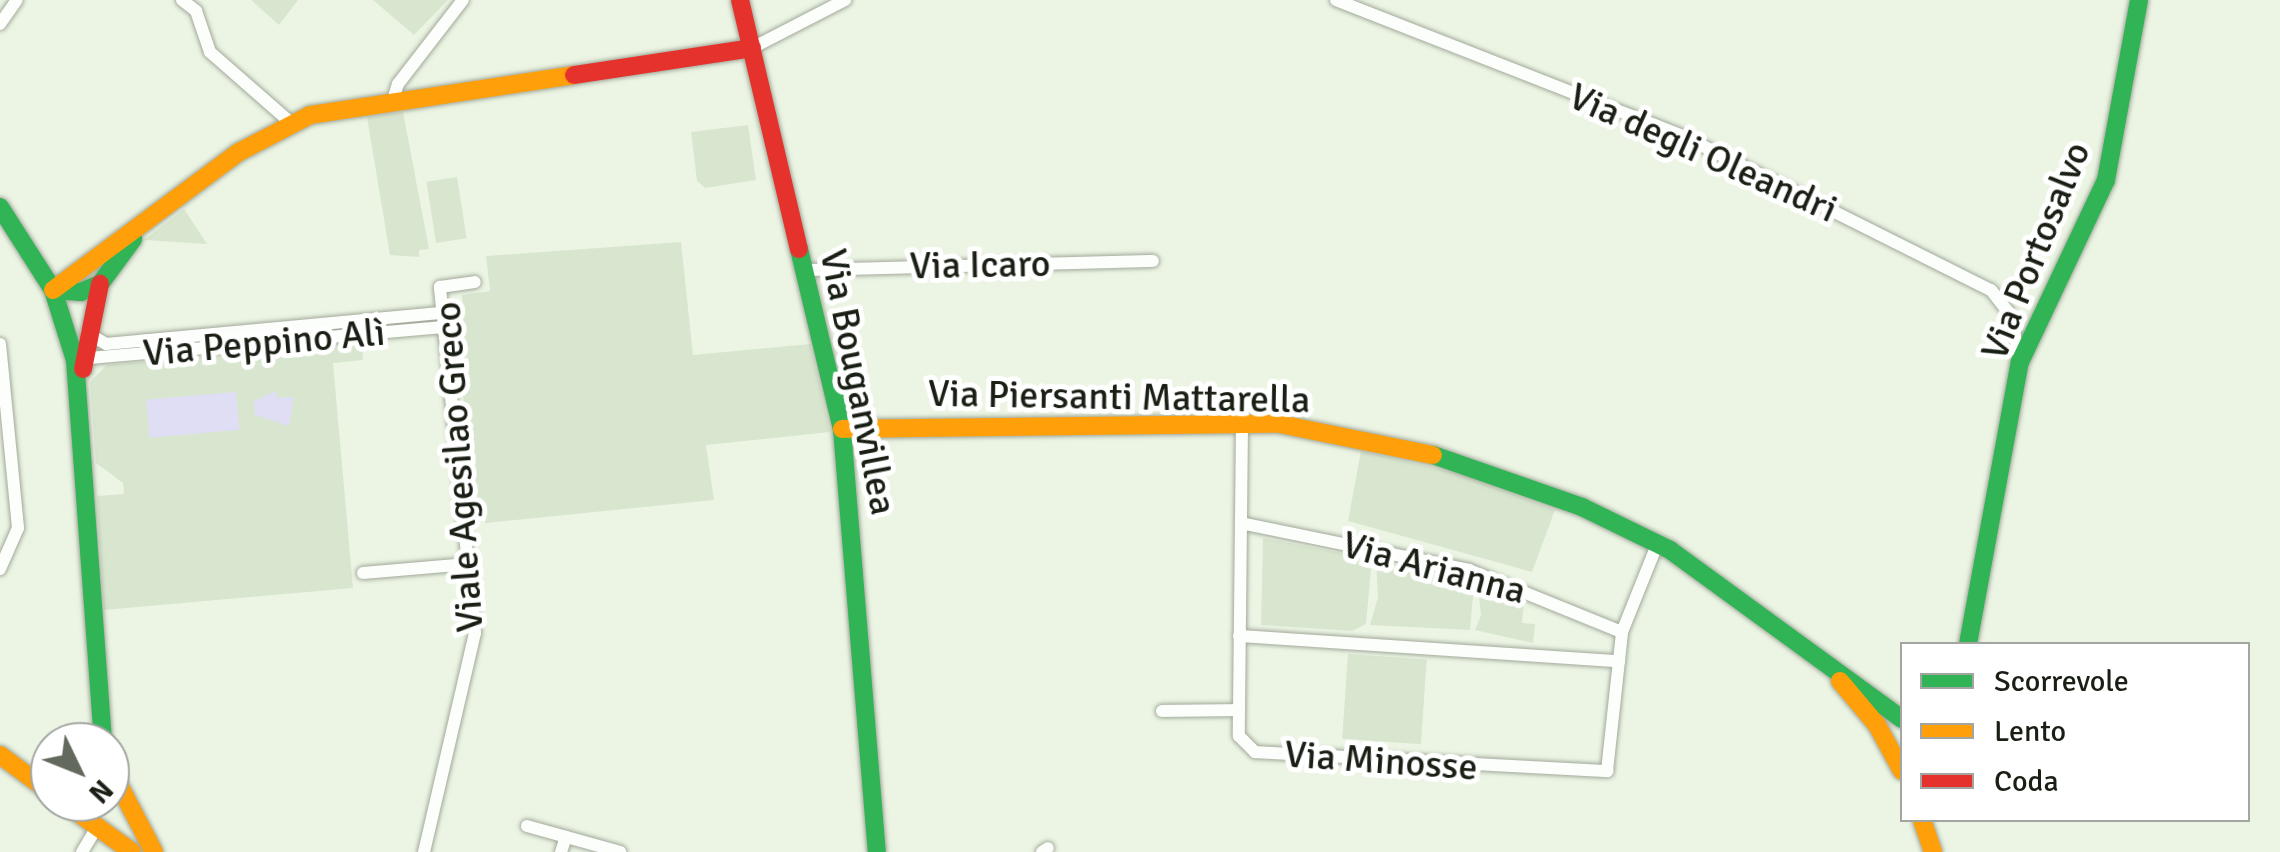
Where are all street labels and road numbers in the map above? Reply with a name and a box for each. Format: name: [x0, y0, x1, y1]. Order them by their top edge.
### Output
street label: Via degli Oleandri: [1562, 74, 1844, 232]
street label: Via Portosalvo: [1972, 135, 2100, 367]
street label: Via Icaro: [909, 241, 1051, 289]
street label: Via Bouganvillea: [810, 245, 906, 519]
street label: Viale Agesilao Greco: [425, 300, 493, 634]
street label: Via Peppino Alì: [141, 310, 387, 376]
street label: Via Piersanti Mattarella: [927, 371, 1311, 423]
street label: Via Arianna: [1337, 522, 1531, 614]
street label: Via Minosse: [1283, 732, 1479, 790]

